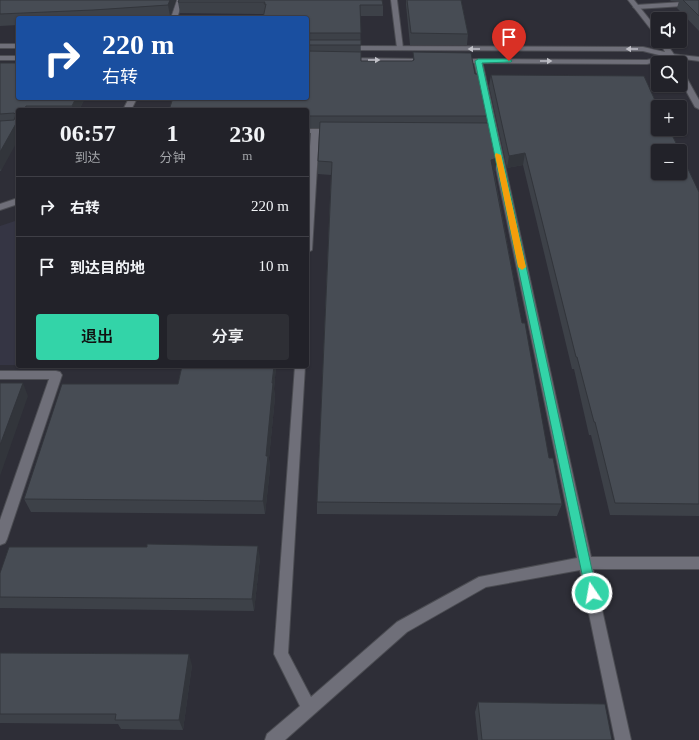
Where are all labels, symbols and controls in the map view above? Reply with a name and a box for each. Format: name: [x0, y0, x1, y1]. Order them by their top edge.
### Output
map controls: [651, 12, 687, 180]
button: sound: [651, 12, 687, 48]
pin: [492, 20, 526, 61]
icon: arrive: [498, 26, 520, 48]
text: 220 m: [102, 29, 174, 60]
icon: right: [36, 32, 88, 84]
one-way arrow: [467, 46, 480, 52]
one-way arrow: [625, 46, 638, 52]
button: search: [651, 56, 687, 92]
one-way arrow: [368, 57, 381, 63]
one-way arrow: [540, 58, 553, 64]
text: 右转: [102, 67, 138, 87]
button: +: [651, 100, 687, 136]
text: 06:57: [60, 120, 116, 146]
text: 1: [166, 120, 178, 146]
text: 230: [229, 121, 265, 147]
button: −: [651, 144, 687, 180]
text: m: [242, 148, 252, 163]
text: 到达: [75, 150, 101, 165]
text: 分钟: [159, 150, 185, 165]
icon: right: [36, 196, 58, 218]
text: 220 m: [251, 198, 289, 214]
text: 右转: [70, 200, 100, 216]
icon: arrive: [36, 256, 58, 278]
text: 10 m: [259, 258, 289, 274]
text: 到达目的地: [70, 260, 145, 276]
button: 退出: [36, 314, 159, 360]
button: 分享: [167, 314, 289, 360]
position arrow: [571, 572, 613, 614]

